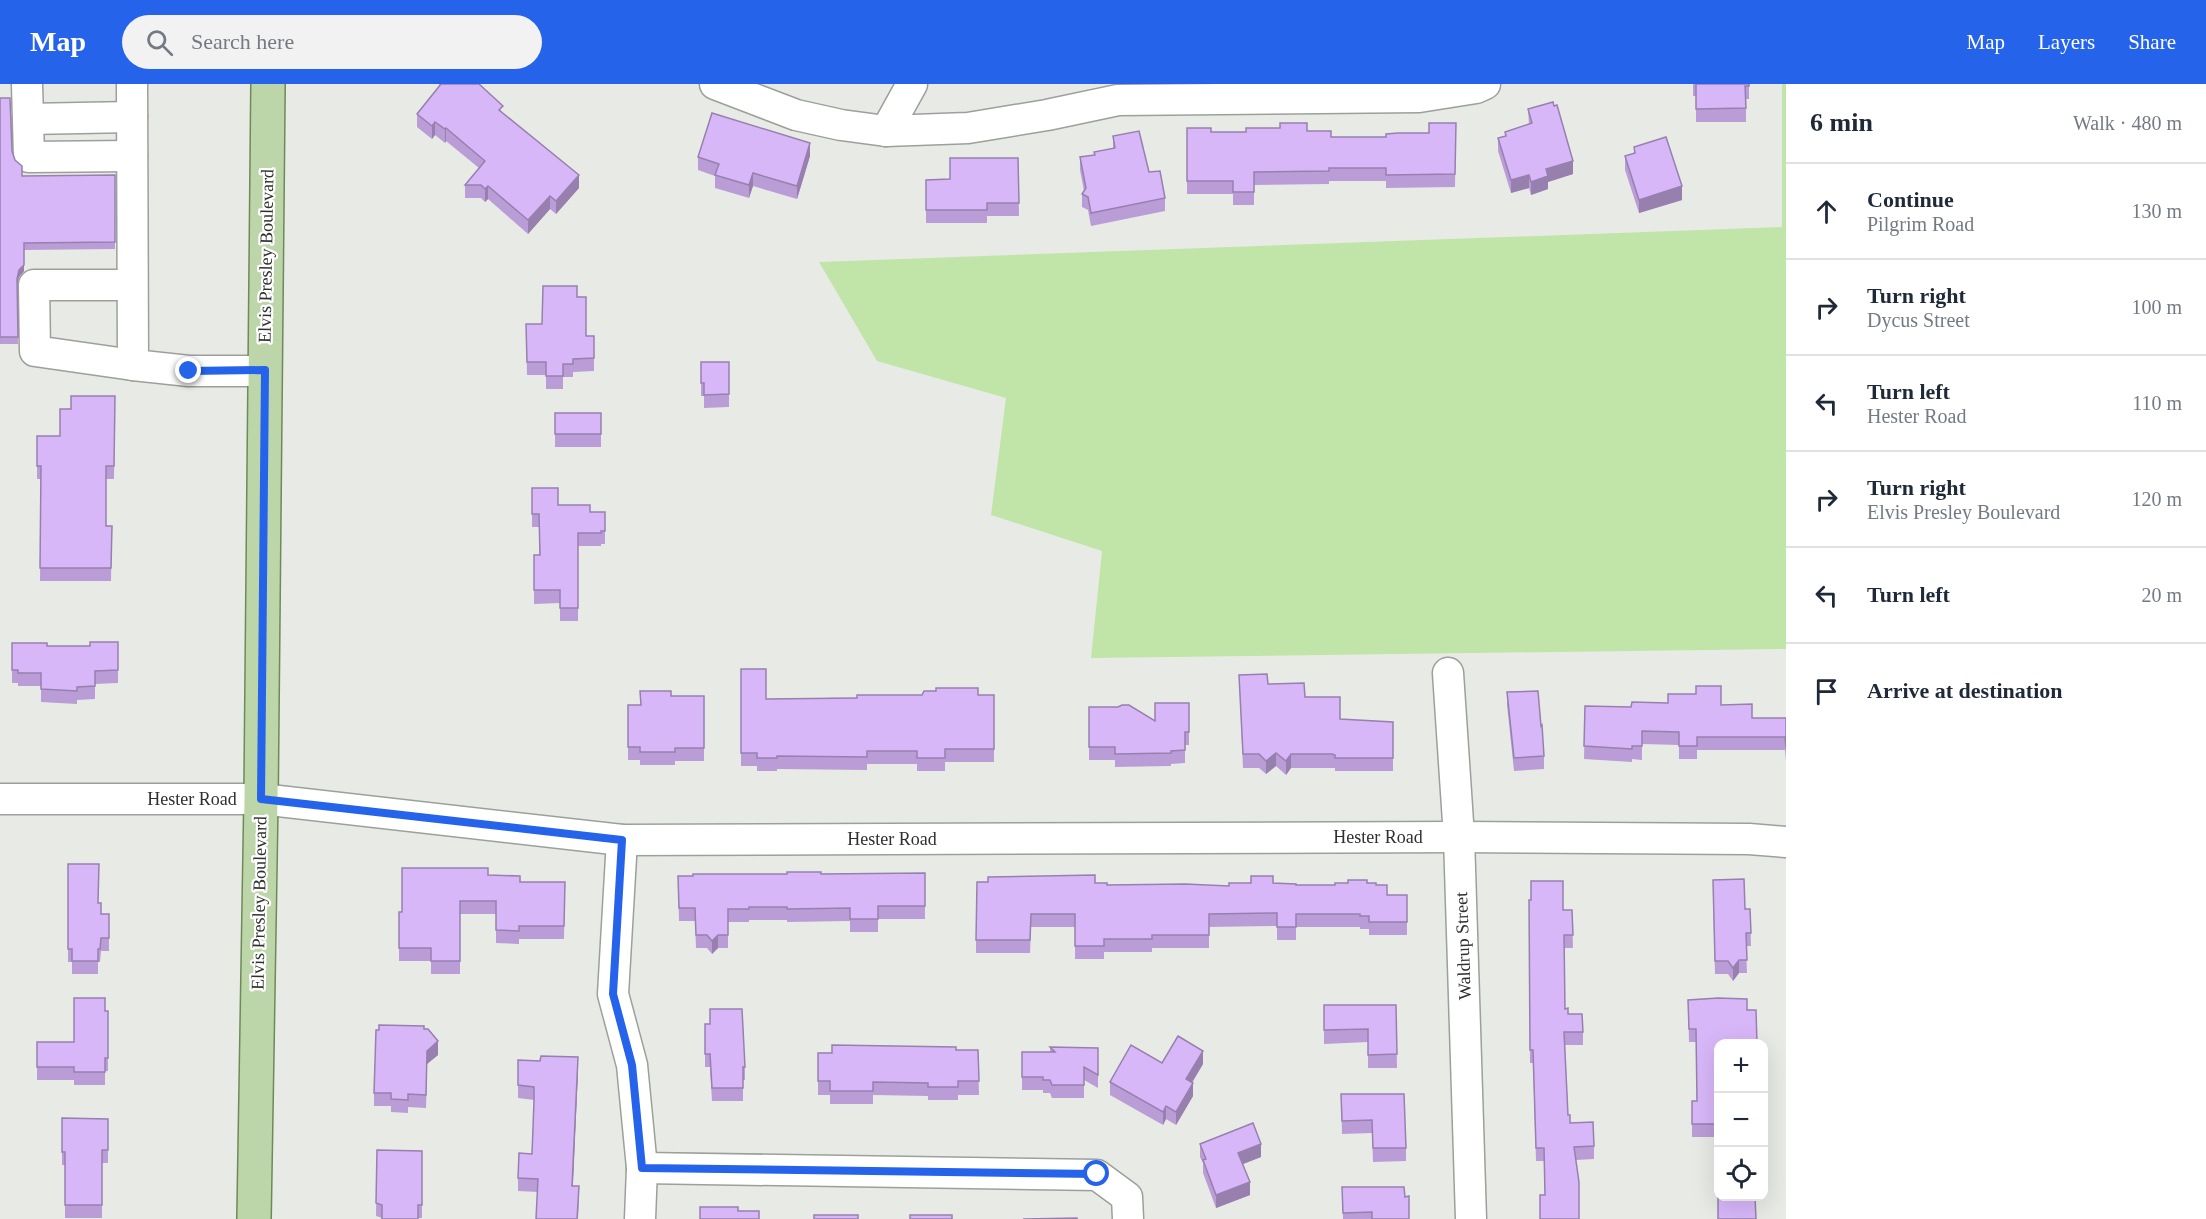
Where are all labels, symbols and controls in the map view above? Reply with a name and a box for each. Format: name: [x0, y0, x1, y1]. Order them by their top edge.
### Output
search box: [122, 15, 542, 69]
text: Map: [30, 26, 86, 57]
icon: search: [143, 26, 176, 59]
text: Search here: [191, 29, 294, 54]
text: Map: [1967, 30, 2005, 54]
text: Layers: [2038, 30, 2095, 54]
text: Share: [2128, 30, 2176, 54]
text: 6 min: [1810, 108, 1873, 137]
text: Walk · 480 m: [2073, 112, 2182, 134]
street label: Elvis Presley Boulevard: [254, 169, 278, 343]
text: Continue: [1867, 187, 1954, 212]
icon: ahead: [1810, 195, 1843, 228]
text: 130 m: [2131, 200, 2182, 222]
text: Pilgrim Road: [1867, 213, 1974, 235]
text: Turn right: [1867, 283, 1966, 308]
icon: right: [1810, 291, 1843, 324]
text: 100 m: [2131, 296, 2182, 318]
text: Dycus Street: [1867, 309, 1970, 331]
route end: [175, 357, 201, 383]
text: Turn left: [1867, 379, 1950, 404]
icon: left: [1810, 387, 1843, 420]
text: 110 m: [2132, 392, 2182, 414]
text: Hester Road: [1867, 405, 1966, 427]
text: Turn right: [1867, 475, 1966, 500]
icon: right: [1810, 483, 1843, 516]
text: 120 m: [2131, 488, 2182, 510]
text: Elvis Presley Boulevard: [1867, 501, 2060, 523]
icon: left: [1810, 579, 1843, 612]
text: Turn left: [1867, 582, 1950, 607]
text: 20 m: [2141, 584, 2182, 606]
icon: arrive: [1810, 675, 1843, 708]
text: Arrive at destination: [1867, 678, 2063, 703]
street label: Hester Road: [147, 789, 237, 809]
street label: Elvis Presley Boulevard: [247, 816, 271, 990]
street label: Hester Road: [1333, 827, 1423, 847]
street label: Hester Road: [847, 829, 937, 849]
street label: Waldrup Street: [1451, 892, 1475, 1000]
map controls: [1714, 1039, 1768, 1201]
button: +: [1714, 1039, 1768, 1093]
button: −: [1714, 1093, 1768, 1147]
button: locate: [1714, 1147, 1768, 1201]
route start: [1083, 1160, 1109, 1186]

